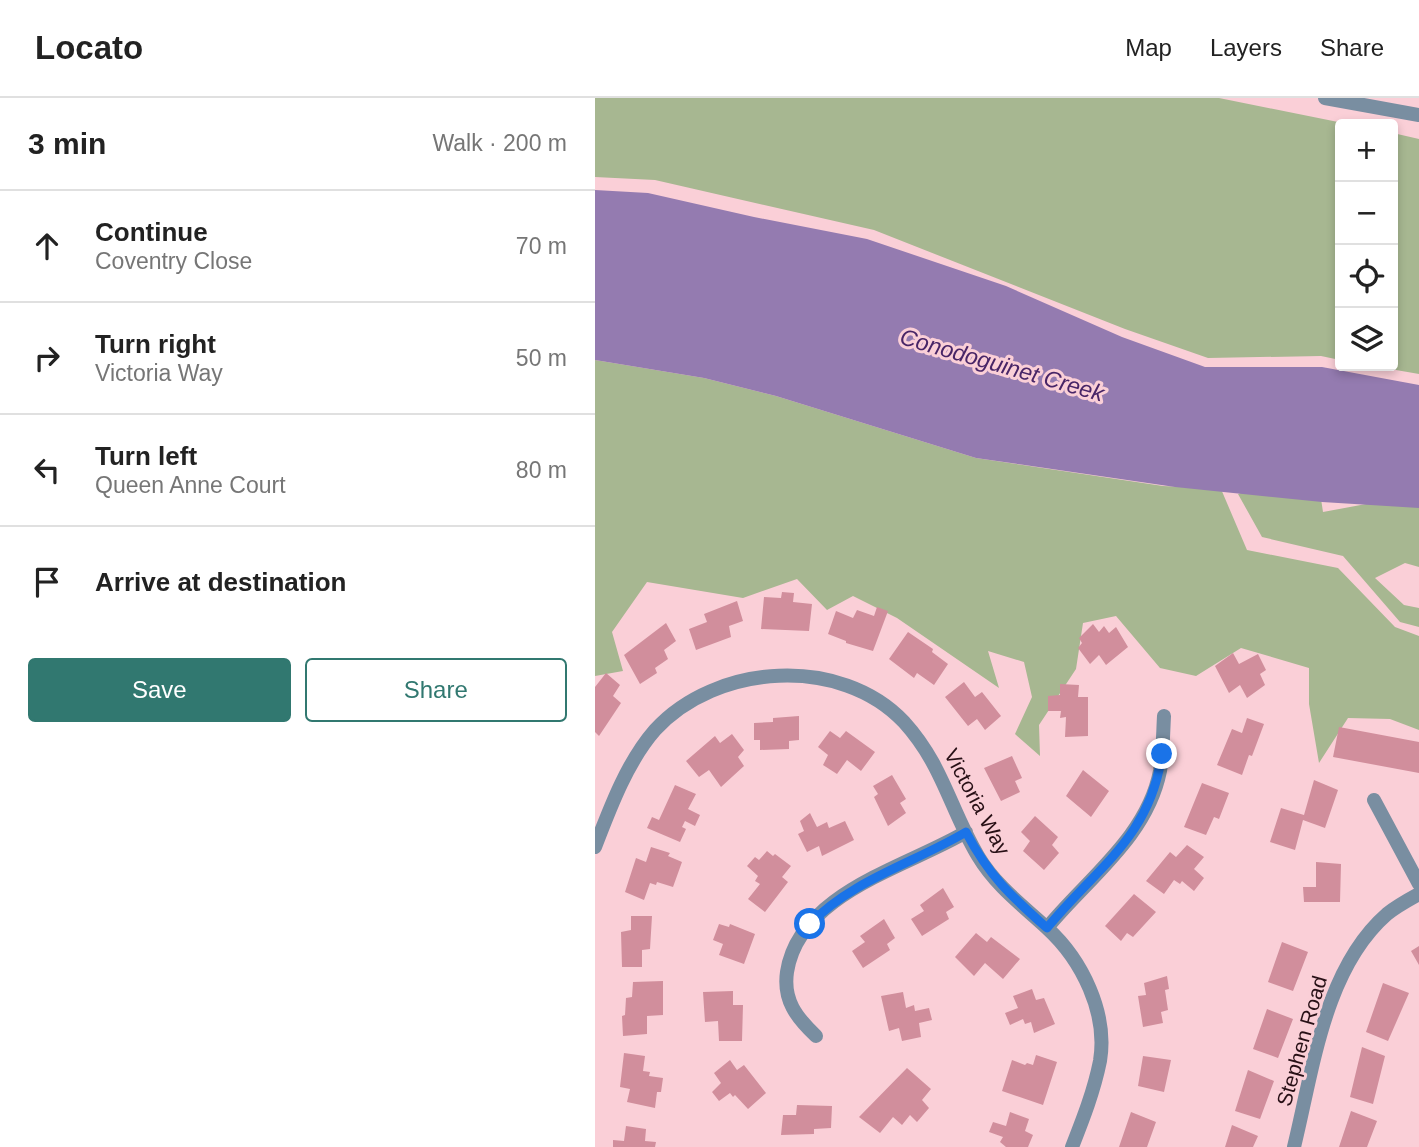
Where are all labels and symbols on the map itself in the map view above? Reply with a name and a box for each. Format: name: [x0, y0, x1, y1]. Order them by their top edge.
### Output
water label: Conodoguinet Creek: [897, 323, 1108, 407]
route end: [1146, 738, 1177, 769]
street label: Victoria Way: [940, 745, 1015, 859]
route start: [794, 908, 825, 939]
street label: Stephen Road: [1272, 973, 1331, 1109]

